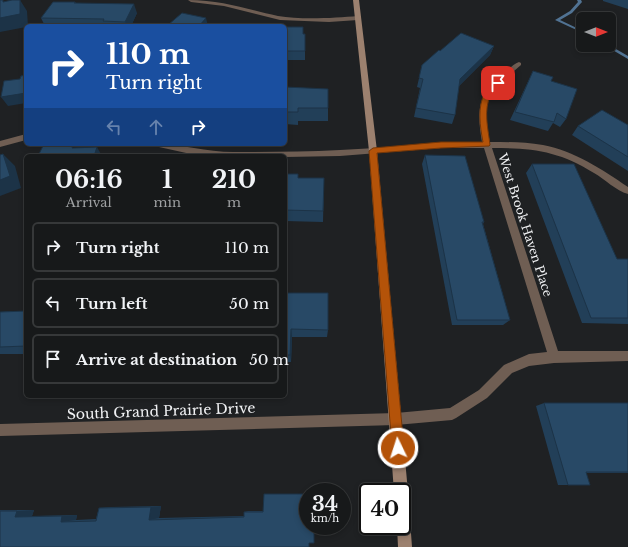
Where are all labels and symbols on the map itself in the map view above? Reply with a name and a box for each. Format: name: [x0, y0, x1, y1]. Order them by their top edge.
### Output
north arrow: [576, 12, 616, 52]
pin: [481, 66, 515, 100]
street label: West Brook Haven Place: [495, 150, 556, 299]
street label: South Grand Prairie Drive: [66, 399, 256, 423]
position arrow: [377, 427, 419, 469]
speed limit sign: 40: [359, 483, 411, 535]

